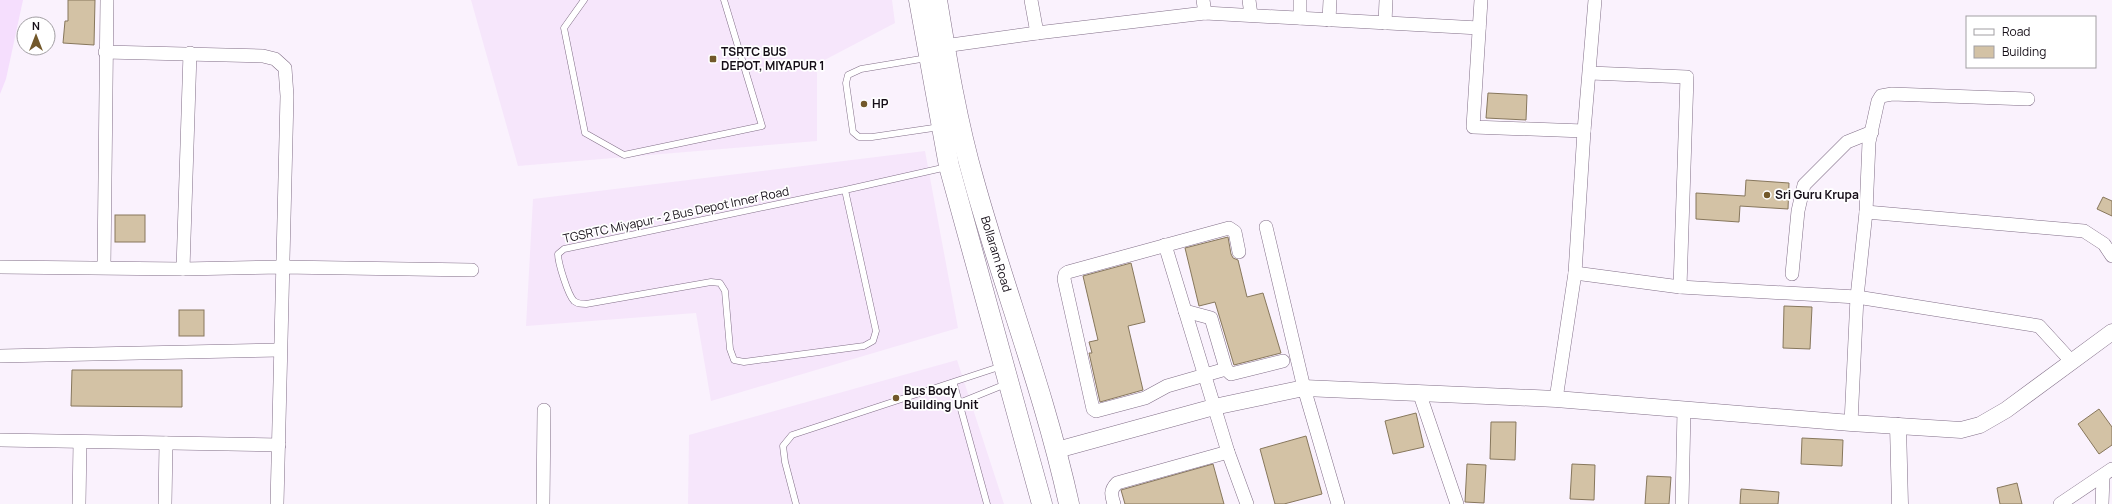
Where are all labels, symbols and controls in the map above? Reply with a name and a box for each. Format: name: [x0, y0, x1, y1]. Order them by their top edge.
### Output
north arrow: [16, 16, 56, 56]
legend: [1966, 16, 2096, 68]
text: N: [32, 18, 40, 33]
text: Road: [2002, 23, 2030, 40]
place label: TSRTC BUS DEPOT, MIYAPUR 1: [721, 43, 825, 74]
text: Building: [2002, 43, 2046, 60]
marker: TSRTC BUS DEPOT, MIYAPUR 1: [708, 54, 718, 64]
place label: HP: [872, 95, 889, 112]
marker: HP: [859, 99, 869, 109]
street label: TGSRTC Miyapur - 2 Bus Depot Inner Road: [561, 182, 790, 247]
place label: Sri Guru Krupa: [1775, 186, 1859, 203]
marker: Sri Guru Krupa: [1762, 190, 1772, 200]
street label: Bollaram Road: [977, 214, 1016, 294]
place label: Bus Body Building Unit: [904, 382, 979, 413]
marker: Bus Body Building Unit: [891, 393, 901, 403]

